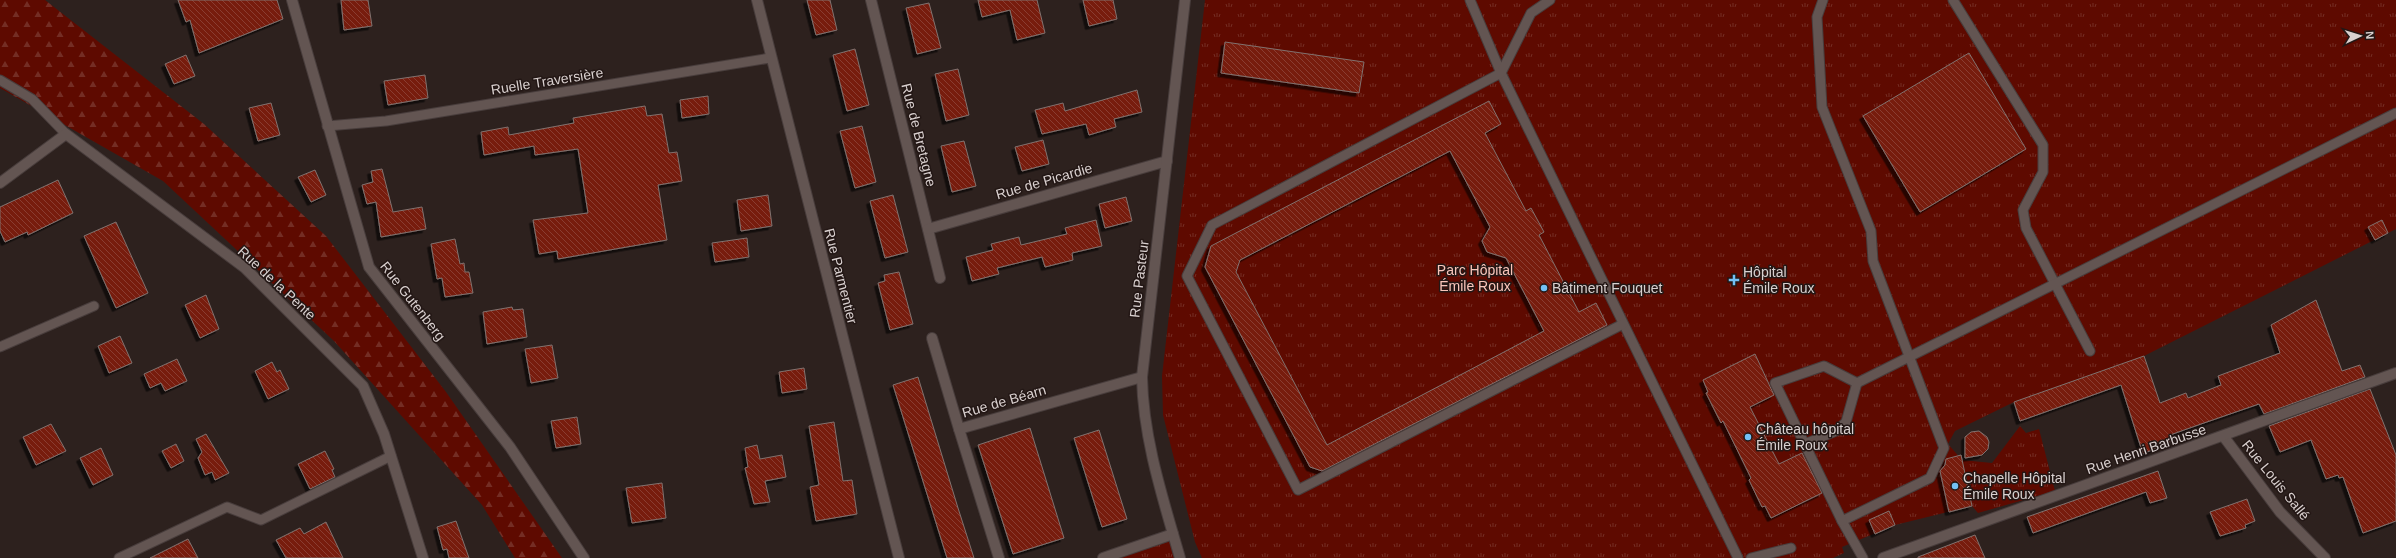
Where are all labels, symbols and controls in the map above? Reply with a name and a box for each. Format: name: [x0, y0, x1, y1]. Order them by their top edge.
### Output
north arrow: [2340, 16, 2380, 56]
text: N: [2364, 31, 2376, 40]
street label: Ruelle Traversière: [490, 64, 605, 98]
street label: Rue de Bretagne: [898, 82, 940, 188]
street label: Rue de Picardie: [994, 160, 1094, 202]
street label: Rue Parmentier: [821, 226, 861, 326]
street label: Rue Pasteur: [1126, 239, 1152, 319]
street label: Rue de la Pente: [235, 243, 319, 323]
street label: Rue Gutenberg: [377, 258, 449, 344]
park label: Parc Hôpital Émile Roux: [1437, 262, 1513, 294]
place label: Hôpital Émile Roux: [1743, 264, 1815, 296]
marker: Hôpital Émile Roux: [1728, 274, 1740, 286]
place label: Bâtiment Fouquet: [1552, 280, 1663, 296]
marker: Bâtiment Fouquet: [1539, 283, 1549, 293]
street label: Rue de Béarn: [960, 381, 1048, 421]
place label: Château hôpital Émile Roux: [1756, 421, 1854, 453]
street label: Rue Henri Barbusse: [2084, 421, 2208, 477]
marker: Château hôpital Émile Roux: [1743, 432, 1753, 442]
street label: Rue Louis Sallé: [2239, 437, 2313, 523]
place label: Chapelle Hôpital Émile Roux: [1963, 470, 2066, 502]
marker: Chapelle Hôpital Émile Roux: [1950, 481, 1960, 491]

